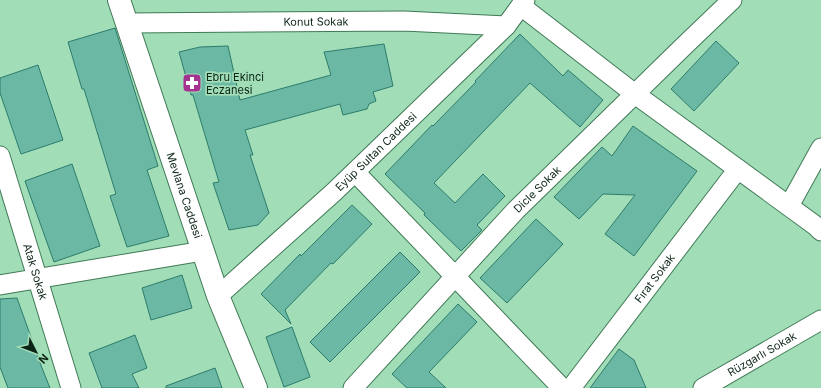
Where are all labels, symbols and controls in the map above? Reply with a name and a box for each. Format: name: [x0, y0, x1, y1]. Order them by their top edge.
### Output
street label: Konut Sokak: [283, 14, 349, 29]
place label: Ebru Ekinci Eczanesi: [206, 70, 264, 97]
pharmacy icon: Ebru Ekinci Eczanesi: [181, 72, 203, 94]
street label: Eyüp Sultan Caddesi: [332, 109, 419, 194]
street label: Mevlana Caddesi: [163, 151, 205, 240]
street label: Dicle Sokak: [510, 163, 564, 216]
street label: Atak Sokak: [20, 242, 51, 302]
street label: Fırat Sokak: [631, 251, 678, 306]
street label: Rüzgarlı Sokak: [725, 329, 799, 379]
north arrow: [16, 332, 56, 372]
text: N: [35, 351, 51, 366]

